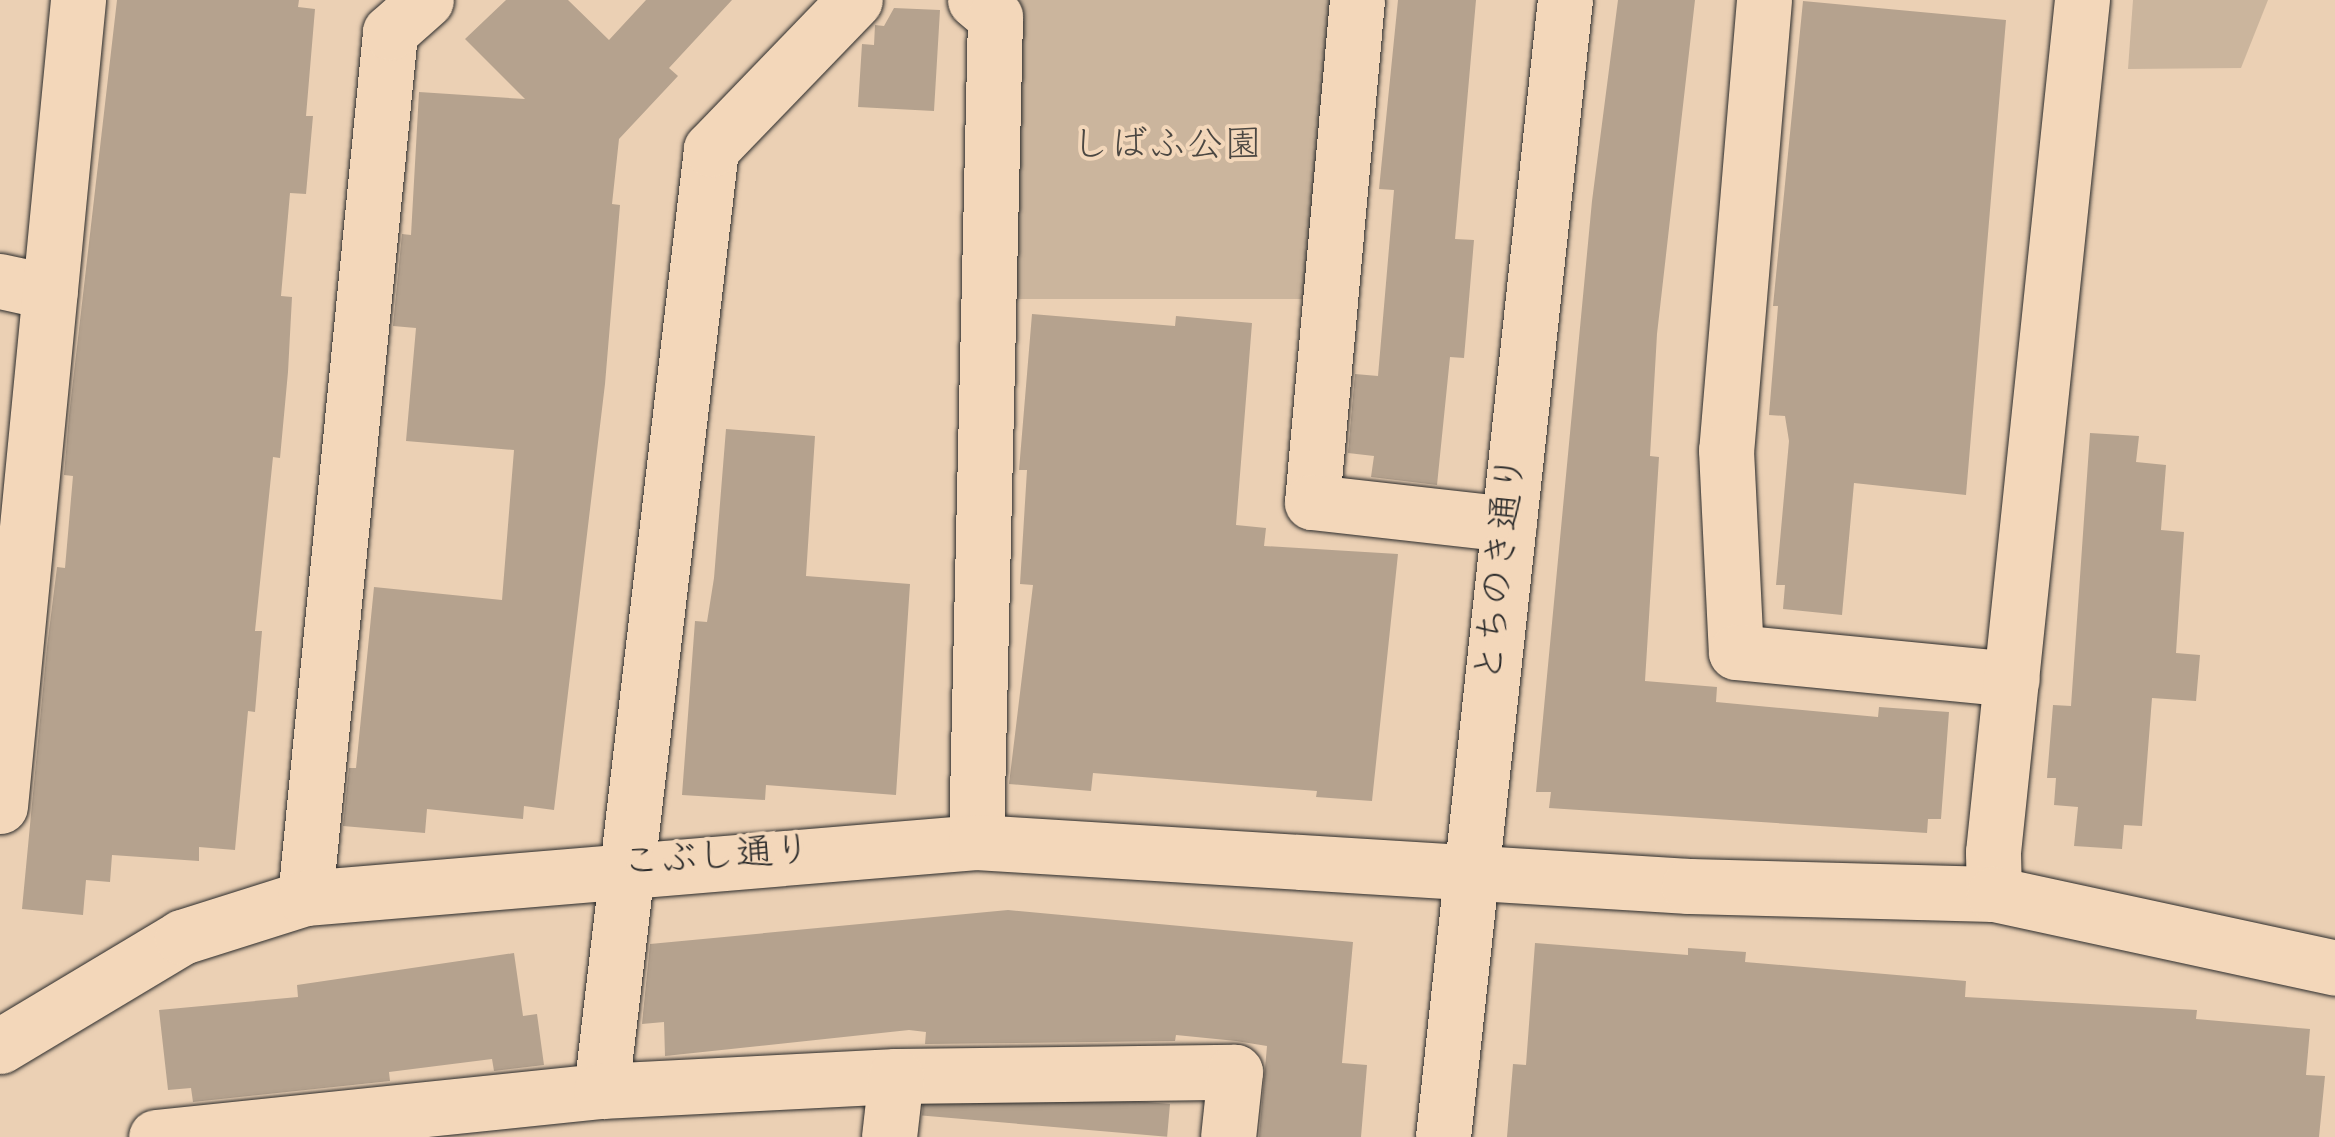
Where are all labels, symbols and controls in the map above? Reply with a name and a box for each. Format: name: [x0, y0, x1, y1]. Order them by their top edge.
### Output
park label: しばふ公園: [1072, 127, 1262, 173]
street label: とちのき通り: [1470, 453, 1540, 685]
street label: こぶし通り: [621, 832, 813, 890]

